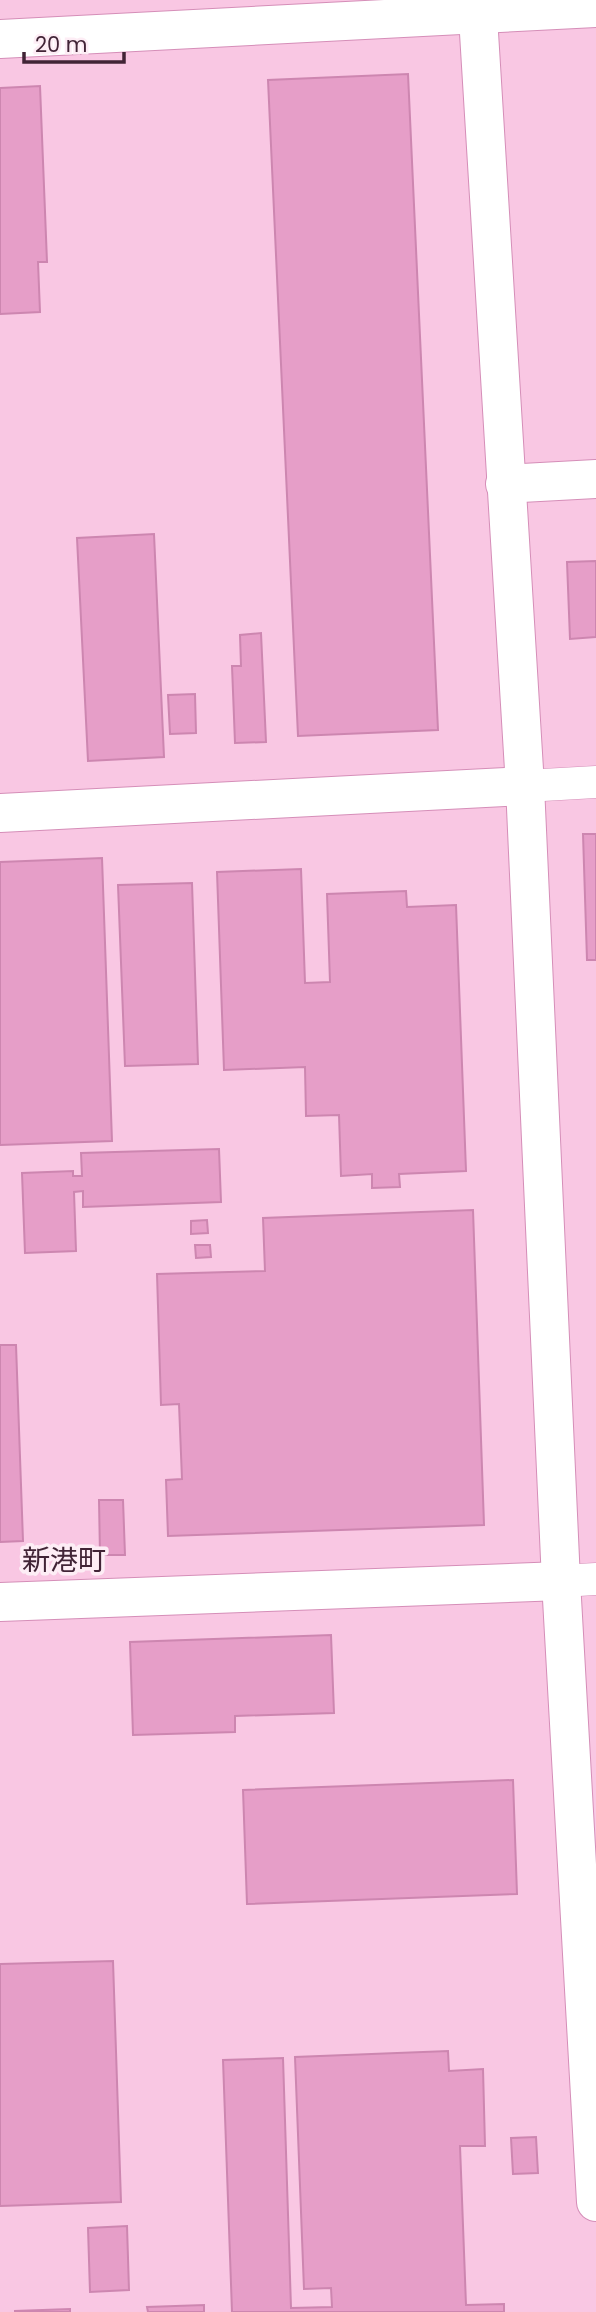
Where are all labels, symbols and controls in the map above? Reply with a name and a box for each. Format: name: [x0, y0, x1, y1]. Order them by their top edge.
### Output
scale bar: [24, 21, 124, 65]
text: 20 m: [35, 30, 88, 59]
district label: 新港町: [22, 1541, 106, 1580]

